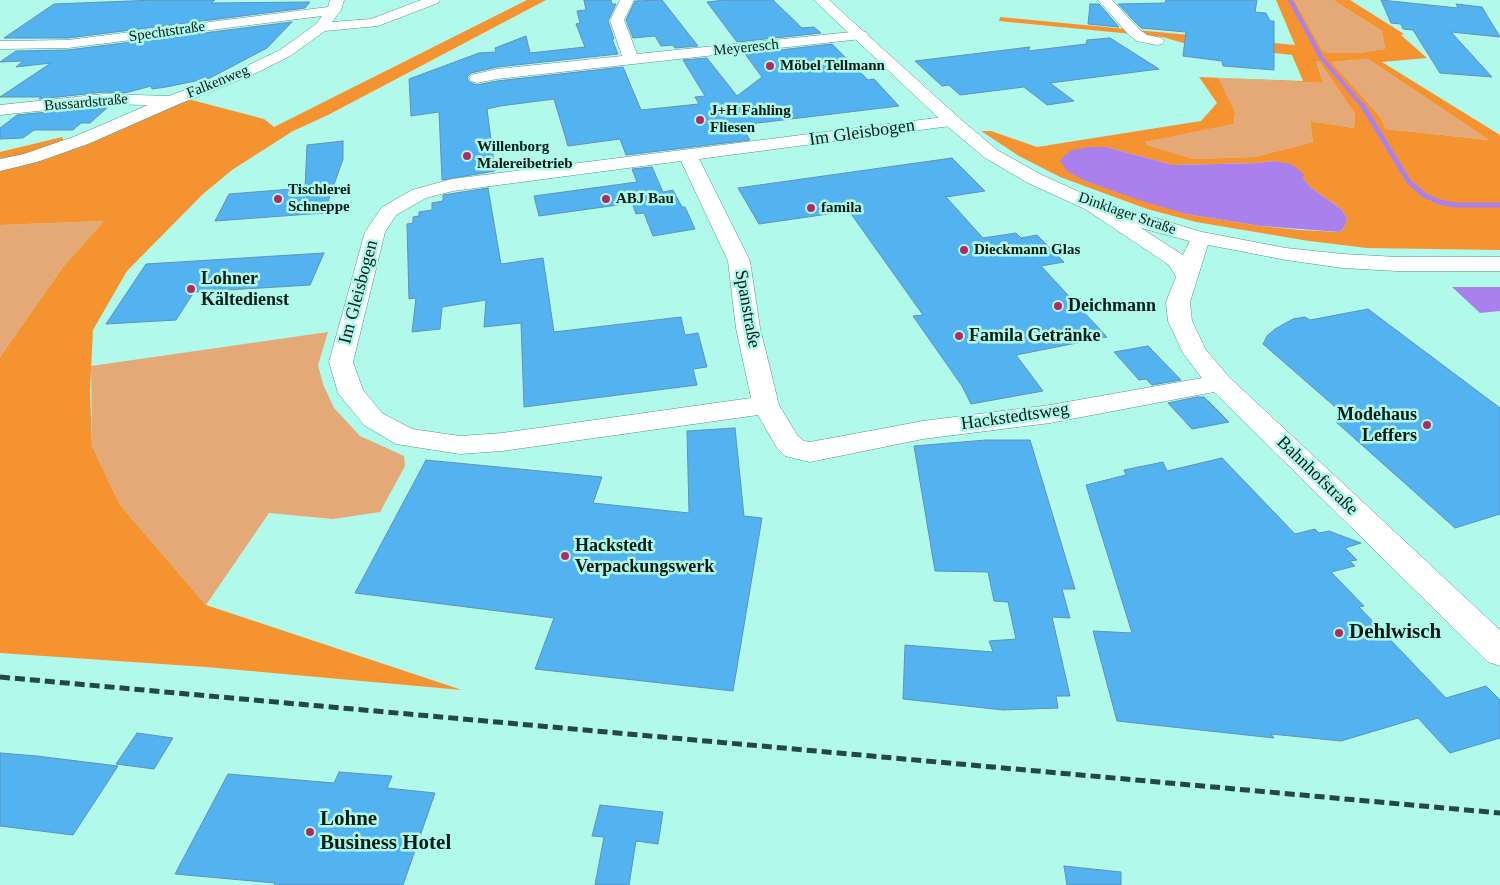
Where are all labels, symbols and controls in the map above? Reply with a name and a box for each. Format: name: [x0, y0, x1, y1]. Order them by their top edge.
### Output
street label: Spechtstraße: [128, 18, 206, 46]
street label: Meyeresch: [712, 36, 780, 60]
place label: Möbel Tellmann: [780, 57, 885, 75]
marker: Möbel Tellmann: [764, 60, 776, 72]
street label: Falkenweg: [184, 61, 252, 103]
street label: Bussardstraße: [43, 90, 129, 116]
place label: J+H Fahling Fliesen: [710, 102, 791, 137]
marker: J+H Fahling Fliesen: [694, 114, 706, 126]
street label: Im Gleisbogen: [808, 115, 916, 151]
place label: Willenborg Malereibetrieb: [477, 138, 573, 173]
marker: Willenborg Malereibetrieb: [461, 150, 473, 162]
place label: Tischlerei Schneppe: [288, 181, 351, 216]
street label: Dinklager Straße: [1076, 189, 1178, 239]
place label: ABJ Bau: [616, 190, 674, 208]
marker: Tischlerei Schneppe: [272, 193, 284, 205]
marker: ABJ Bau: [600, 193, 612, 205]
place label: famila: [821, 199, 862, 217]
marker: famila: [805, 202, 817, 214]
street label: Im Gleisbogen: [335, 238, 383, 346]
place label: Dieckmann Glas: [974, 241, 1080, 259]
marker: Dieckmann Glas: [958, 244, 970, 256]
place label: Lohner Kältedienst: [201, 268, 289, 310]
street label: Spanstraße: [730, 268, 764, 350]
marker: Lohner Kältedienst: [185, 283, 197, 295]
place label: Deichmann: [1068, 295, 1156, 317]
marker: Deichmann: [1052, 300, 1064, 312]
place label: Famila Getränke: [969, 325, 1100, 347]
marker: Famila Getränke: [953, 330, 965, 342]
street label: Hackstedtsweg: [960, 399, 1070, 435]
place label: Modehaus Leffers: [1337, 404, 1417, 446]
marker: Modehaus Leffers: [1421, 419, 1433, 431]
street label: Bahnhofstraße: [1272, 432, 1362, 520]
place label: Hackstedt Verpackungswerk: [575, 535, 714, 578]
marker: Hackstedt Verpackungswerk: [559, 550, 571, 562]
place label: Dehlwisch: [1349, 620, 1441, 646]
marker: Dehlwisch: [1333, 627, 1345, 639]
place label: Lohne Business Hotel: [320, 807, 451, 857]
marker: Lohne Business Hotel: [304, 826, 316, 838]

